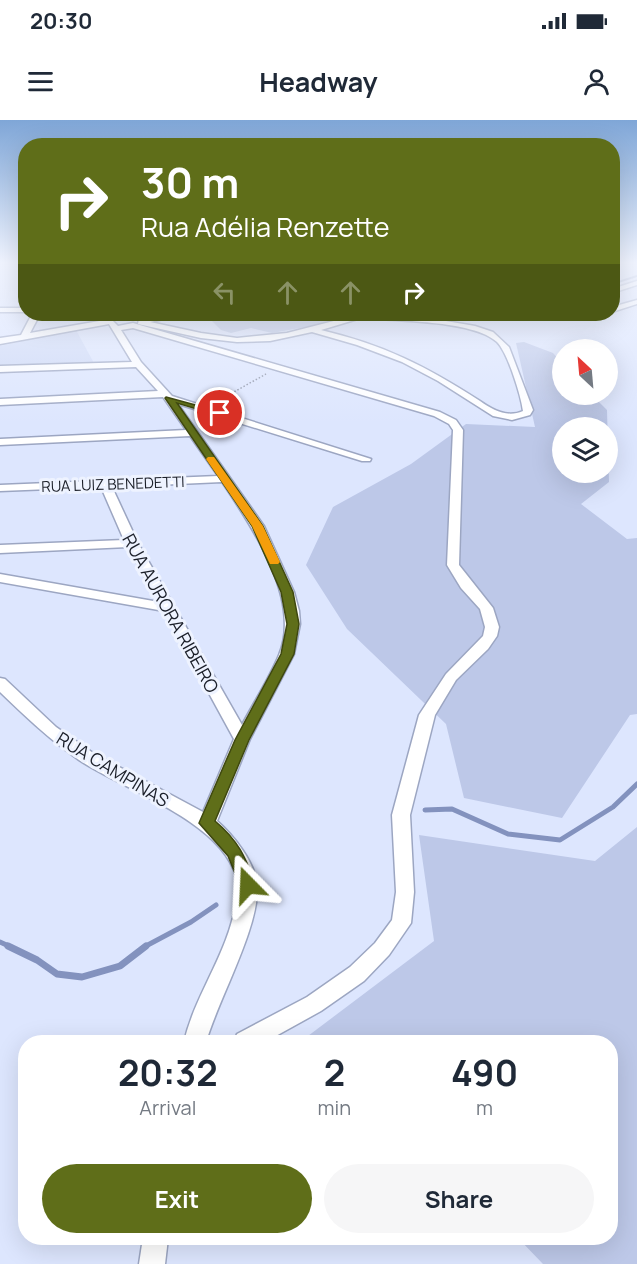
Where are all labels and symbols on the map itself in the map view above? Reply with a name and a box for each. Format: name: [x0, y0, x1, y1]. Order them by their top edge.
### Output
north arrow: [552, 339, 618, 405]
pin: [194, 387, 245, 438]
street label: RUA LUIZ BENEDETTI: [41, 471, 185, 497]
street label: RUA AURORA RIBEIRO: [117, 529, 225, 697]
street label: RUA CAMPINAS: [52, 726, 174, 812]
position arrow: [216, 853, 280, 917]

